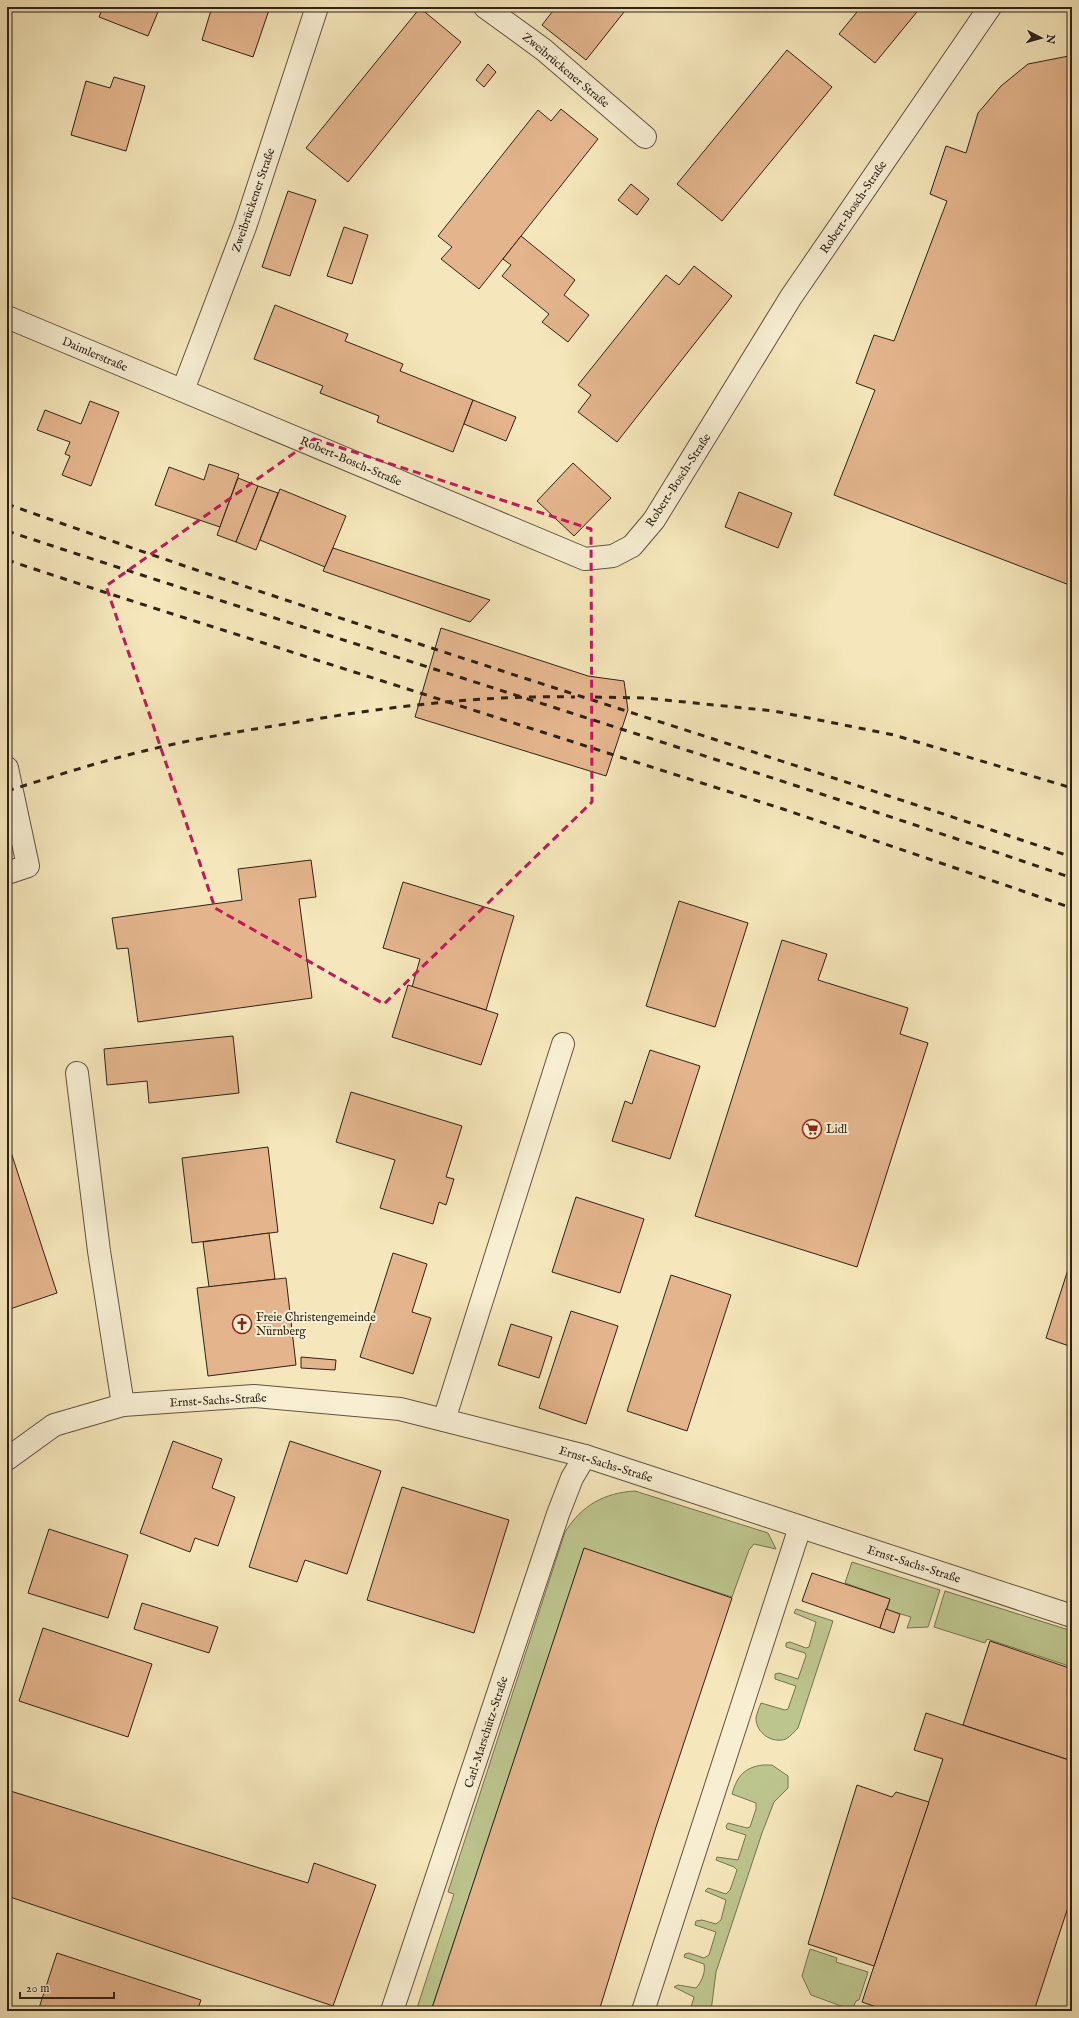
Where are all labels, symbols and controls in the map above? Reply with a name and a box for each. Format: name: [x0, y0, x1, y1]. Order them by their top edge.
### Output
north arrow: [1021, 18, 1061, 58]
street label: Zweibrückener Straße: [519, 30, 613, 112]
text: N: [1042, 32, 1058, 45]
street label: Zweibrückener Straße: [229, 146, 278, 254]
street label: Robert-Bosch-Straße: [817, 158, 890, 257]
street label: Daimlerstraße: [60, 334, 130, 375]
street label: Robert-Bosch-Straße: [642, 430, 715, 530]
street label: Robert-Bosch-Straße: [298, 433, 404, 490]
supermarket icon: Lidl: [801, 1118, 823, 1140]
place label: Lidl: [826, 1122, 848, 1137]
place label: Freie Christengemeinde Nürnberg: [256, 1310, 376, 1339]
church icon: Freie Christengemeinde Nürnberg: [231, 1313, 253, 1335]
street label: Ernst-Sachs-Straße: [169, 1390, 267, 1411]
street label: Ernst-Sachs-Straße: [557, 1443, 655, 1486]
street label: Ernst-Sachs-Straße: [865, 1542, 963, 1587]
street label: Carl-Marschütz-Straße: [461, 1674, 512, 1790]
scale bar: [20, 1974, 114, 2000]
text: 20 m: [26, 1981, 49, 1996]

